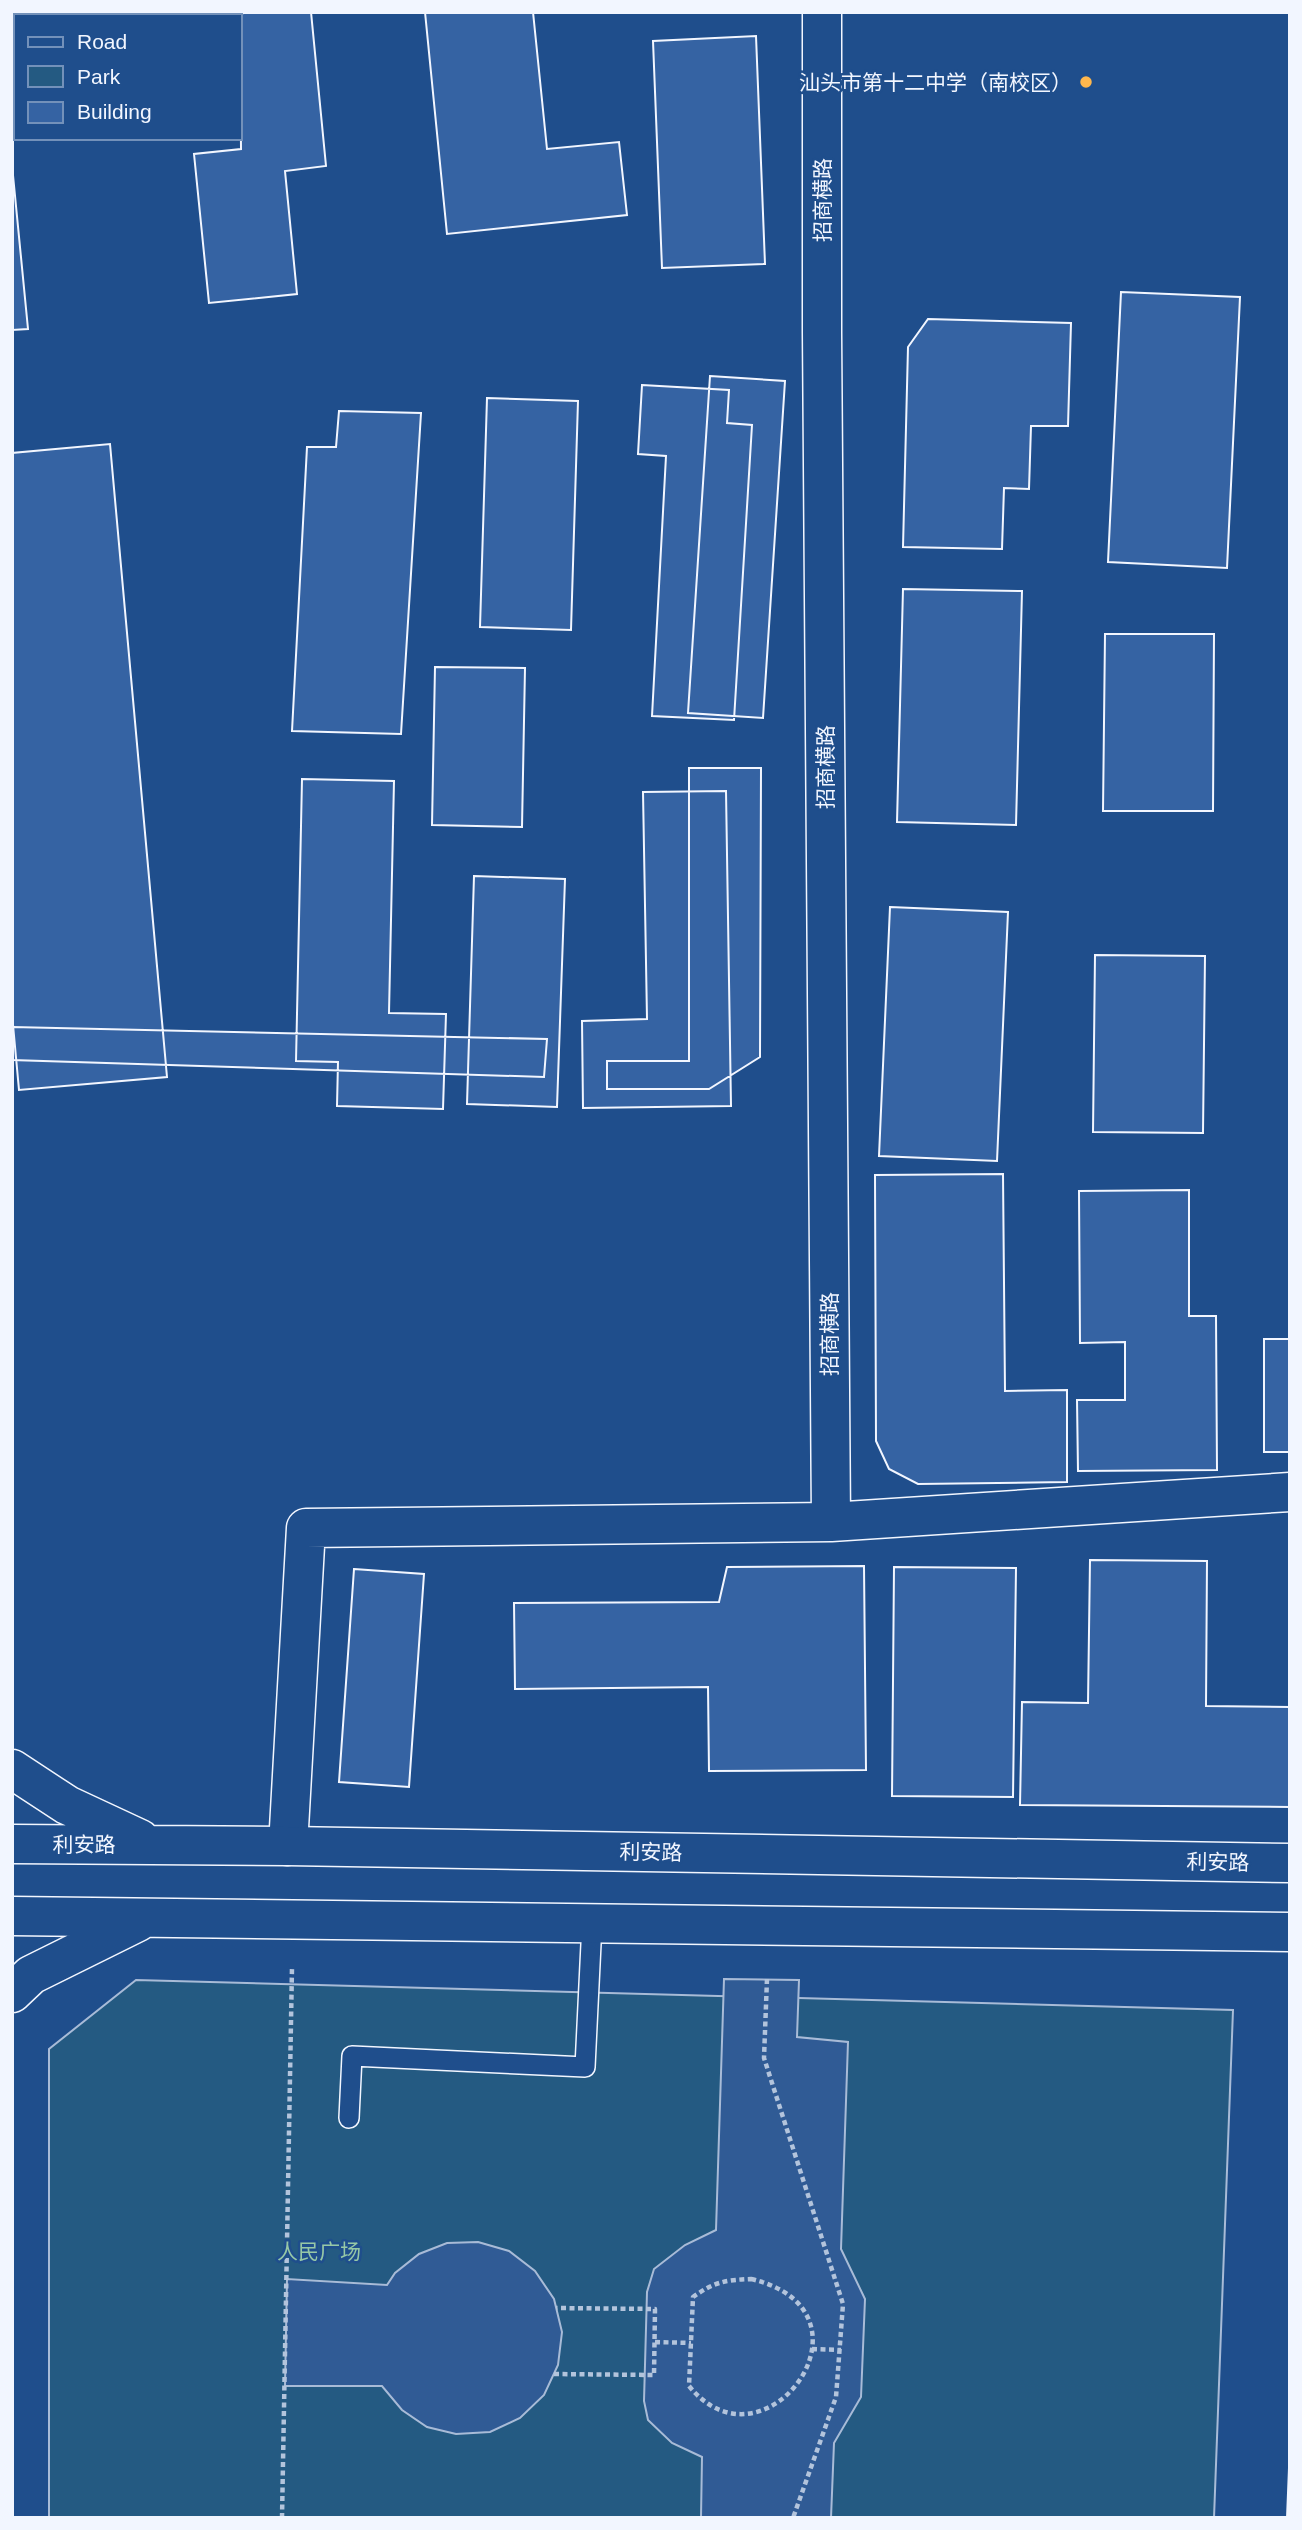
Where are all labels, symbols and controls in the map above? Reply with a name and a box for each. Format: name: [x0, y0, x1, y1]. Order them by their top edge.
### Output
legend: [14, 14, 242, 140]
text: Road: [77, 30, 127, 53]
text: Park: [77, 65, 121, 88]
place label: 汕头市第十二中学（南校区）: [799, 71, 1072, 94]
marker: 汕头市第十二中学（南校区）: [1078, 74, 1094, 90]
text: Building: [77, 100, 152, 123]
street label: 招商横路: [811, 158, 834, 242]
street label: 招商横路: [814, 725, 837, 809]
street label: 招商横路: [818, 1292, 841, 1376]
street label: 利安路: [53, 1833, 116, 1856]
street label: 利安路: [619, 1840, 683, 1864]
street label: 利安路: [1186, 1850, 1250, 1874]
park label: 人民广场: [277, 2240, 361, 2263]

